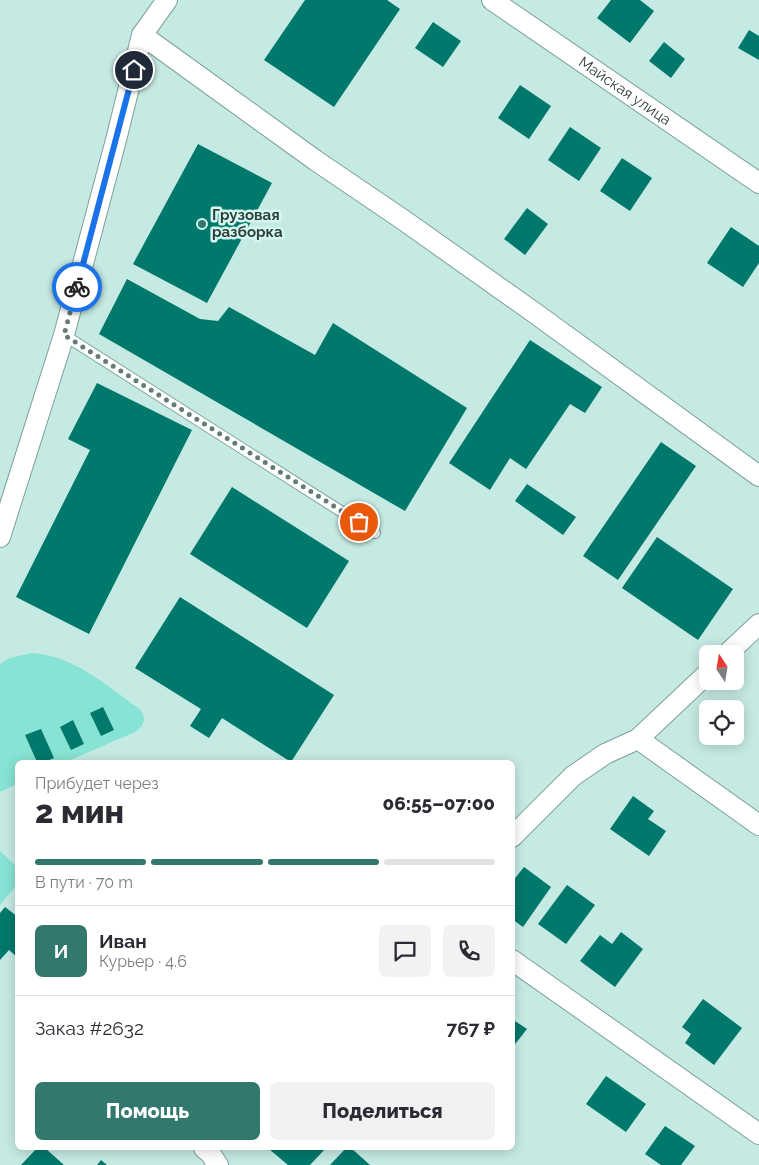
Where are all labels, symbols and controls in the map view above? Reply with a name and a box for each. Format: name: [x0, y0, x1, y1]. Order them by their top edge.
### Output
pin: [113, 49, 155, 91]
street label: Майская улица: [575, 53, 674, 129]
icon: home: [120, 56, 148, 84]
place label: Грузовая разборка: [212, 206, 283, 241]
marker: Грузовая разборка: [196, 218, 208, 230]
courier: [52, 262, 102, 312]
icon: bike: [63, 273, 91, 301]
pin: [338, 501, 380, 543]
icon: bag: [345, 508, 373, 536]
north arrow: [699, 645, 744, 690]
map controls: [699, 645, 744, 745]
button: locate: [699, 700, 744, 745]
text: Прибудет через: [35, 774, 159, 793]
text: 06:55–07:00: [383, 792, 495, 814]
text: 2 мин: [35, 793, 124, 830]
text: В пути · 70 m: [35, 873, 133, 892]
button: chat: [379, 925, 431, 977]
button: phone: [443, 925, 495, 977]
text: Иван: [99, 930, 147, 952]
text: И: [54, 940, 68, 962]
text: Курьер · 4.6: [99, 952, 187, 971]
text: Заказ #2632: [35, 1017, 144, 1039]
text: 767 ₽: [447, 1017, 495, 1039]
button: Помощь: [35, 1082, 260, 1140]
button: Поделиться: [270, 1082, 495, 1140]

